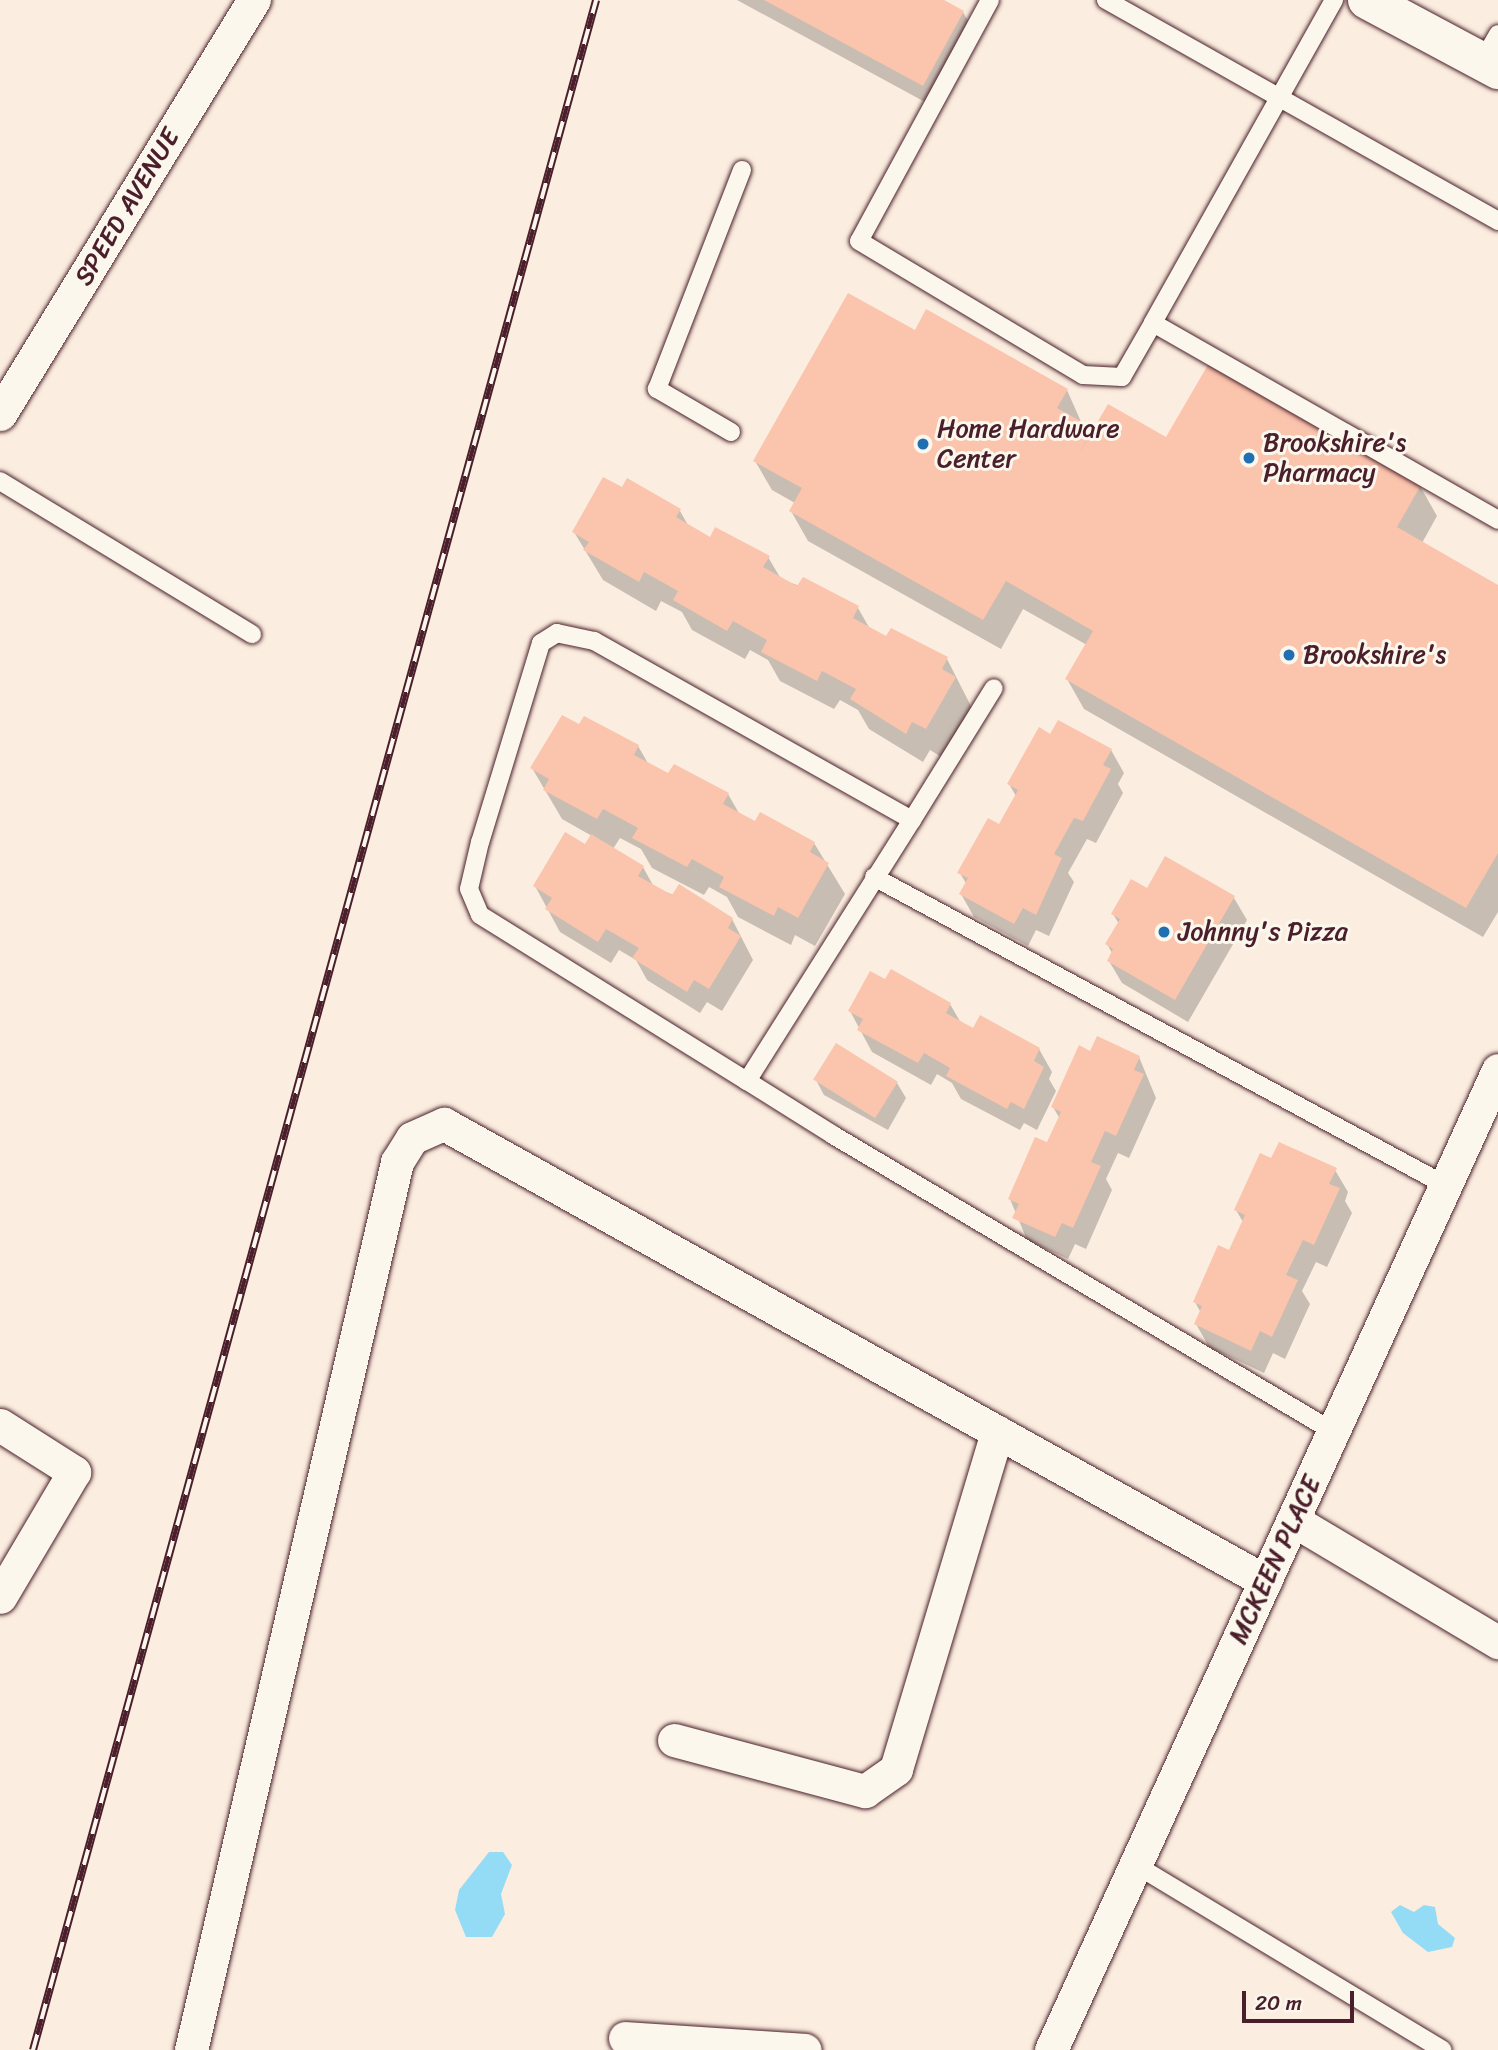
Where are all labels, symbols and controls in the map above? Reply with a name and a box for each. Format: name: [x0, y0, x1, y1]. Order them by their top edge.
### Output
street label: SPEED AVENUE: [68, 122, 186, 292]
place label: Home Hardware Center: [937, 413, 1119, 474]
place label: Brookshire's Pharmacy: [1263, 427, 1406, 488]
marker: Home Hardware Center: [915, 436, 931, 452]
marker: Brookshire's Pharmacy: [1241, 450, 1257, 466]
place label: Brookshire's: [1303, 639, 1446, 671]
marker: Brookshire's: [1281, 647, 1297, 663]
place label: Johnny's Pizza: [1178, 916, 1348, 948]
marker: Johnny's Pizza: [1156, 924, 1172, 940]
street label: MCKEEN PLACE: [1222, 1471, 1328, 1649]
scale bar: [1246, 1976, 1358, 2020]
text: 20 m: [1255, 1984, 1302, 2022]

